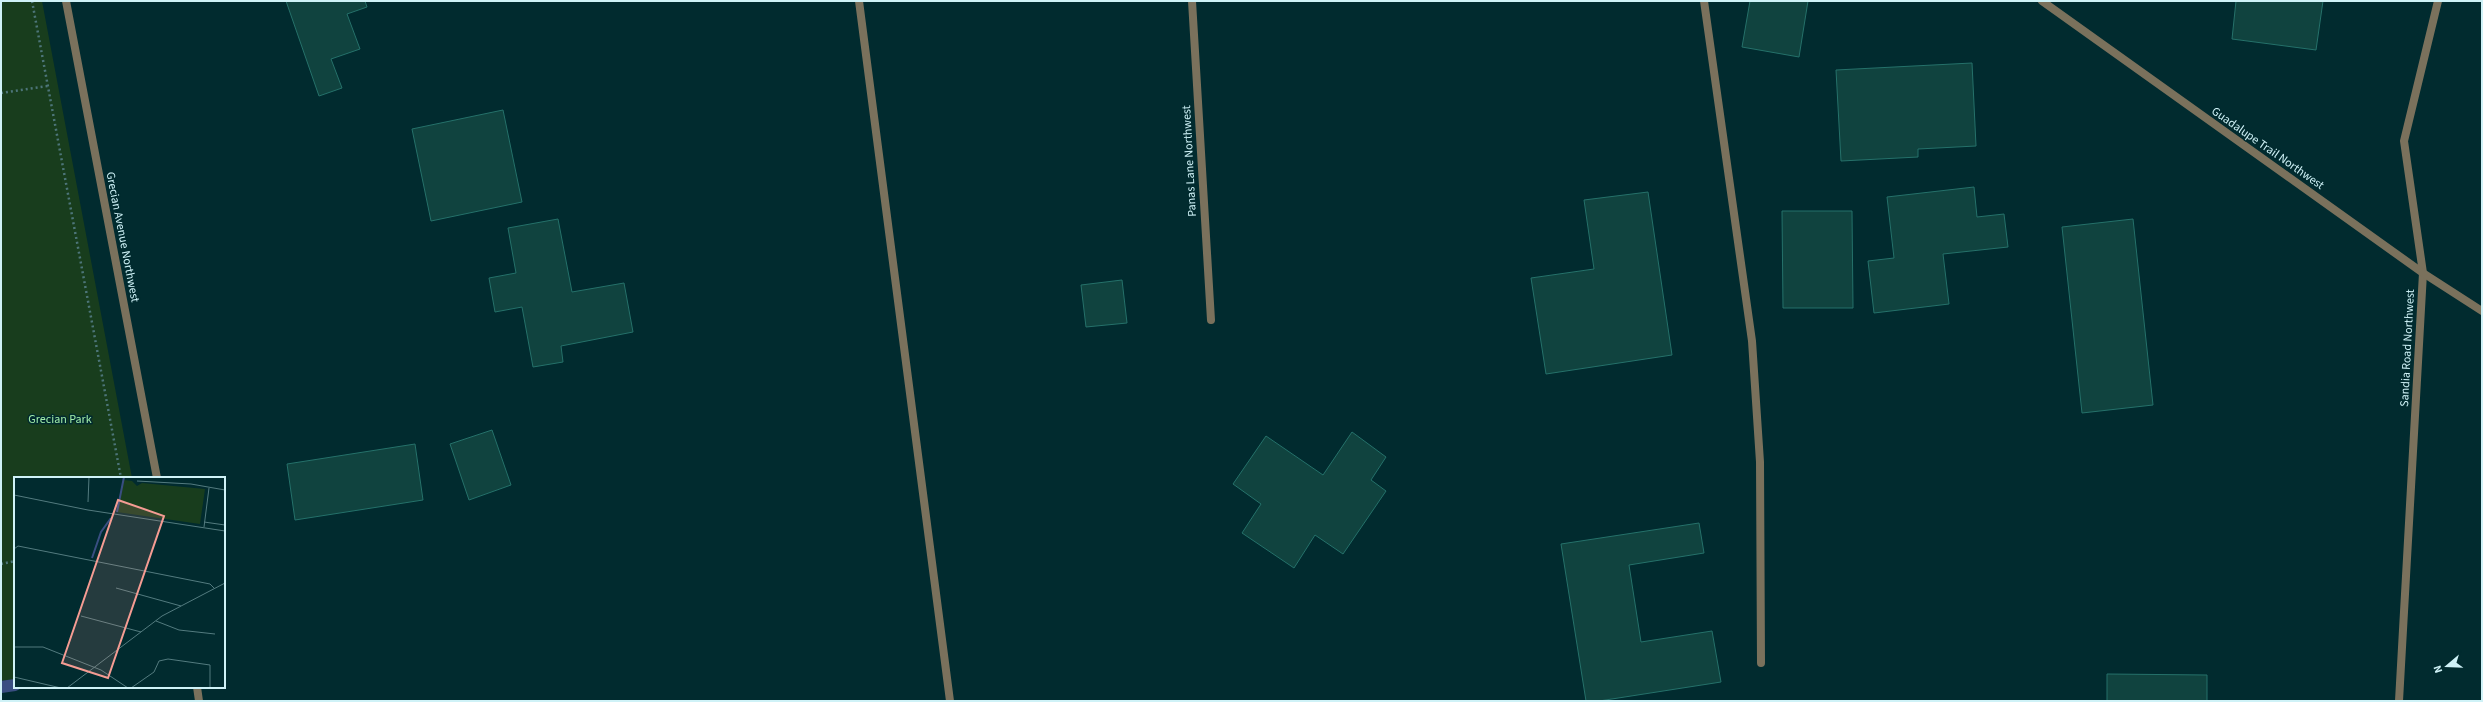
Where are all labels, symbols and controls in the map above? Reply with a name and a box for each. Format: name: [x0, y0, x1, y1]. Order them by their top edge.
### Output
street label: Guadalupe Trail Northwest: [2208, 103, 2327, 194]
street label: Panas Lane Northwest: [1178, 105, 1201, 217]
street label: Grecian Avenue Northwest: [102, 170, 144, 304]
street label: Sandia Road Northwest: [2396, 289, 2419, 407]
park label: Grecian Park: [28, 411, 92, 428]
inset map: [14, 477, 225, 688]
north arrow: [2427, 646, 2467, 686]
text: N: [2430, 663, 2446, 675]

